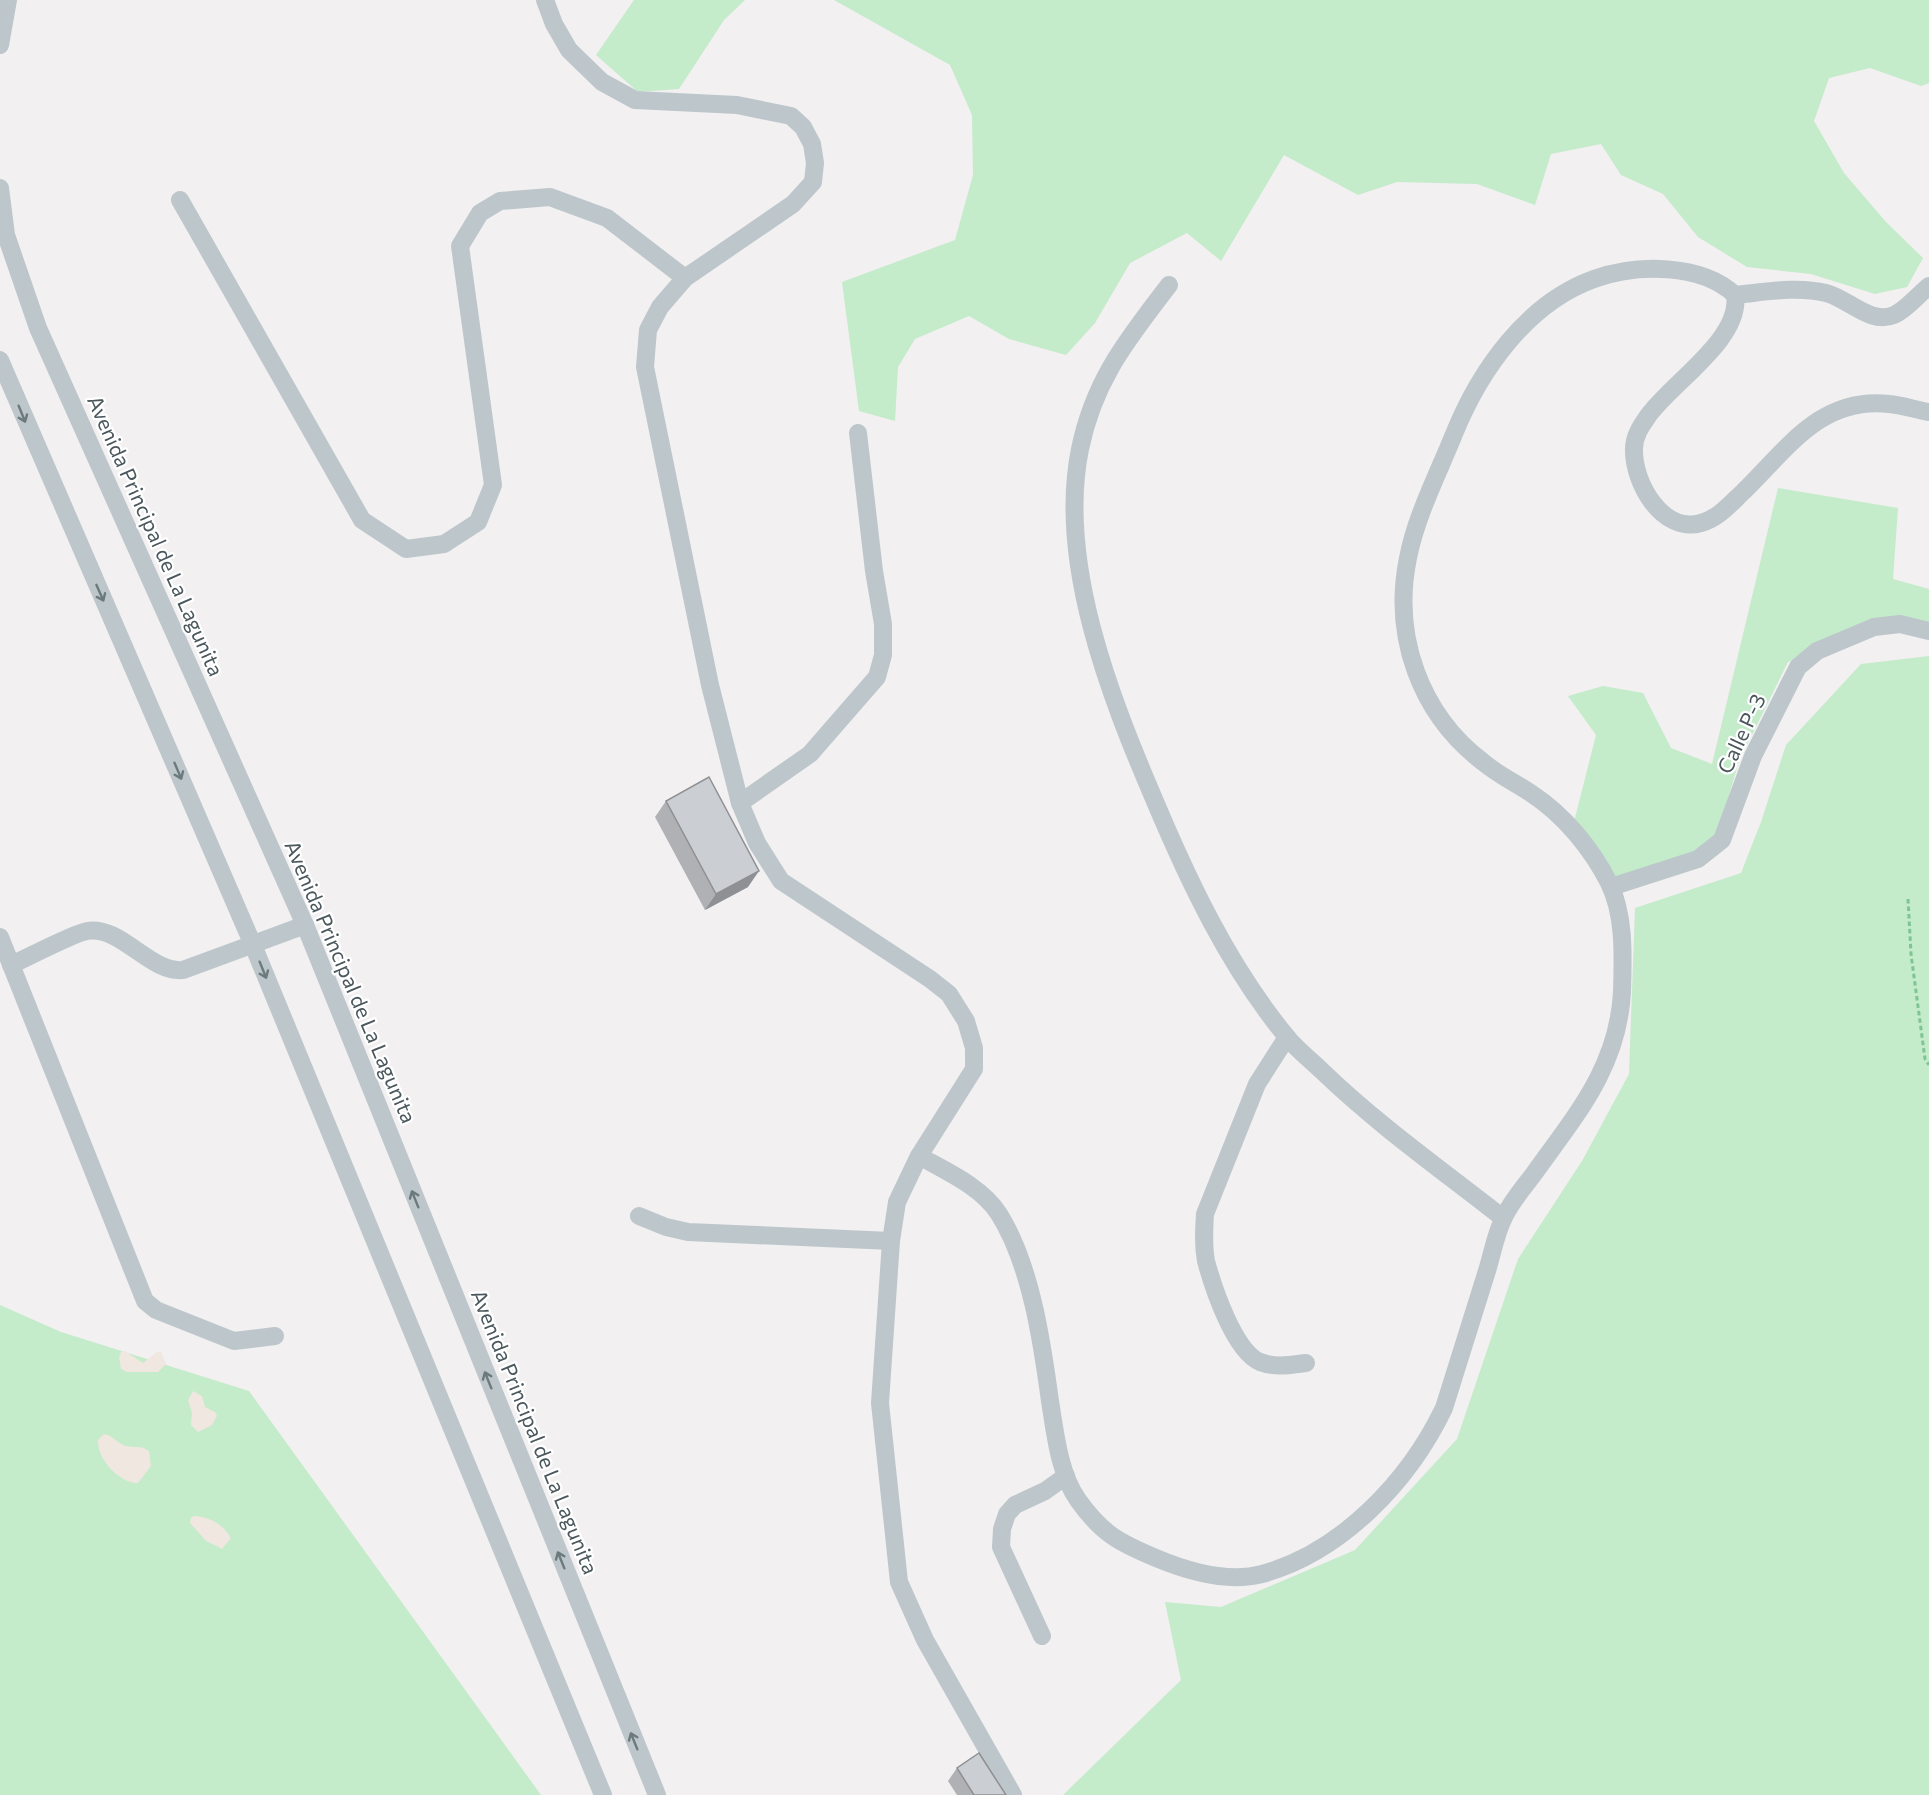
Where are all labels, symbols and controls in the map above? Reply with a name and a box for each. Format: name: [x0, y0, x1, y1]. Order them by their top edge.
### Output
street label: Avenida Principal de La Lagunita: [83, 391, 230, 680]
one-way arrow: [17, 404, 28, 423]
one-way arrow: [95, 583, 107, 601]
street label: Calle P-3: [1711, 689, 1770, 777]
one-way arrow: [173, 762, 184, 780]
street label: Avenida Principal de La Lagunita: [280, 836, 422, 1127]
one-way arrow: [258, 960, 269, 979]
one-way arrow: [409, 1190, 420, 1209]
street label: Avenida Principal de La Lagunita: [467, 1286, 604, 1577]
one-way arrow: [482, 1371, 493, 1389]
one-way arrow: [555, 1552, 566, 1570]
one-way arrow: [628, 1732, 639, 1751]

